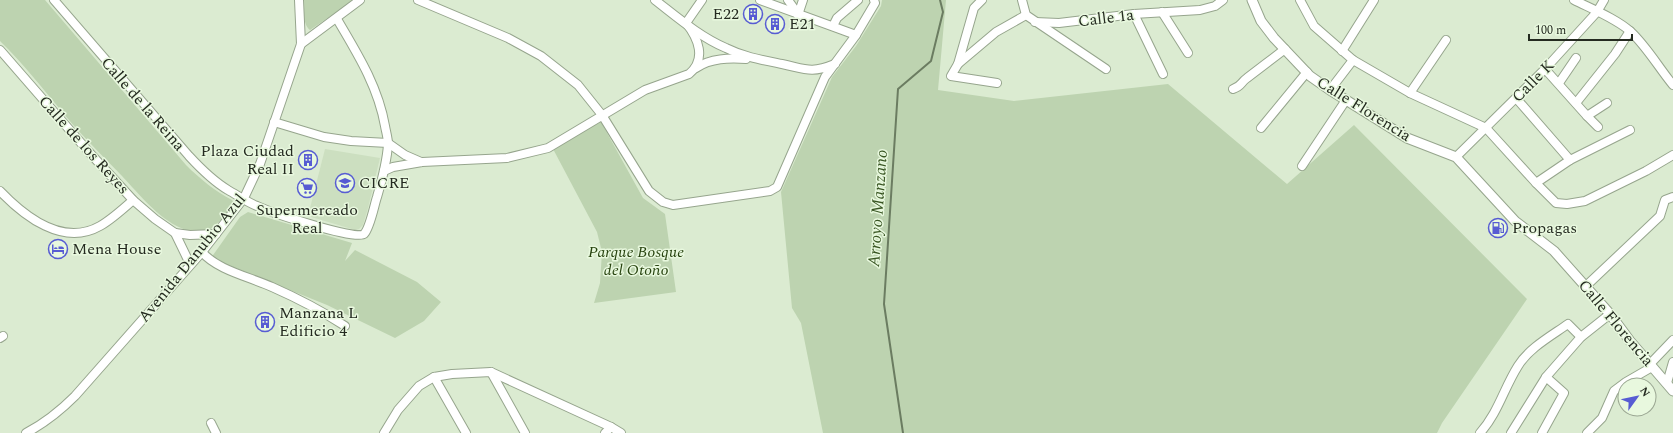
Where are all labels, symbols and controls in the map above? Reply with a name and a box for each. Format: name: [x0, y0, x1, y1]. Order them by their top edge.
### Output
place label: E22: [713, 2, 739, 26]
building icon: E22: [742, 3, 764, 25]
street label: Calle 1a: [1077, 3, 1136, 33]
place label: E21: [789, 12, 815, 36]
building icon: E21: [764, 13, 786, 35]
scale bar: [1529, 16, 1632, 42]
text: 100 m: [1535, 21, 1566, 40]
street label: Calle de la Reina: [95, 52, 191, 157]
street label: Calle K: [1506, 54, 1560, 108]
street label: Calle Florencia: [1312, 70, 1416, 148]
street label: Calle de los Reyes: [33, 90, 135, 200]
place label: Plaza Ciudad Real II: [201, 139, 294, 181]
building icon: Plaza Ciudad Real II: [297, 149, 319, 171]
water label: Arroyo Manzano: [861, 149, 895, 268]
place label: CICRE: [359, 171, 409, 195]
school or university icon: CICRE: [334, 172, 356, 194]
supermarket icon: Supermercado Real: [296, 177, 318, 199]
street label: Avenida Danubio Azul: [132, 188, 252, 328]
place label: Supermercado Real: [256, 198, 358, 240]
place label: Propagas: [1512, 216, 1577, 240]
fuel station icon: Propagas: [1487, 217, 1509, 239]
place label: Mena House: [72, 237, 161, 261]
hotel icon: Mena House: [47, 238, 69, 260]
park label: Parque Bosque del Otoño: [588, 240, 684, 282]
street label: Calle Florencia: [1572, 274, 1660, 372]
place label: Manzana L Edificio 4: [279, 301, 358, 343]
building icon: Manzana L Edificio 4: [254, 311, 276, 333]
north arrow: [1617, 377, 1657, 417]
text: N: [1635, 383, 1655, 400]

